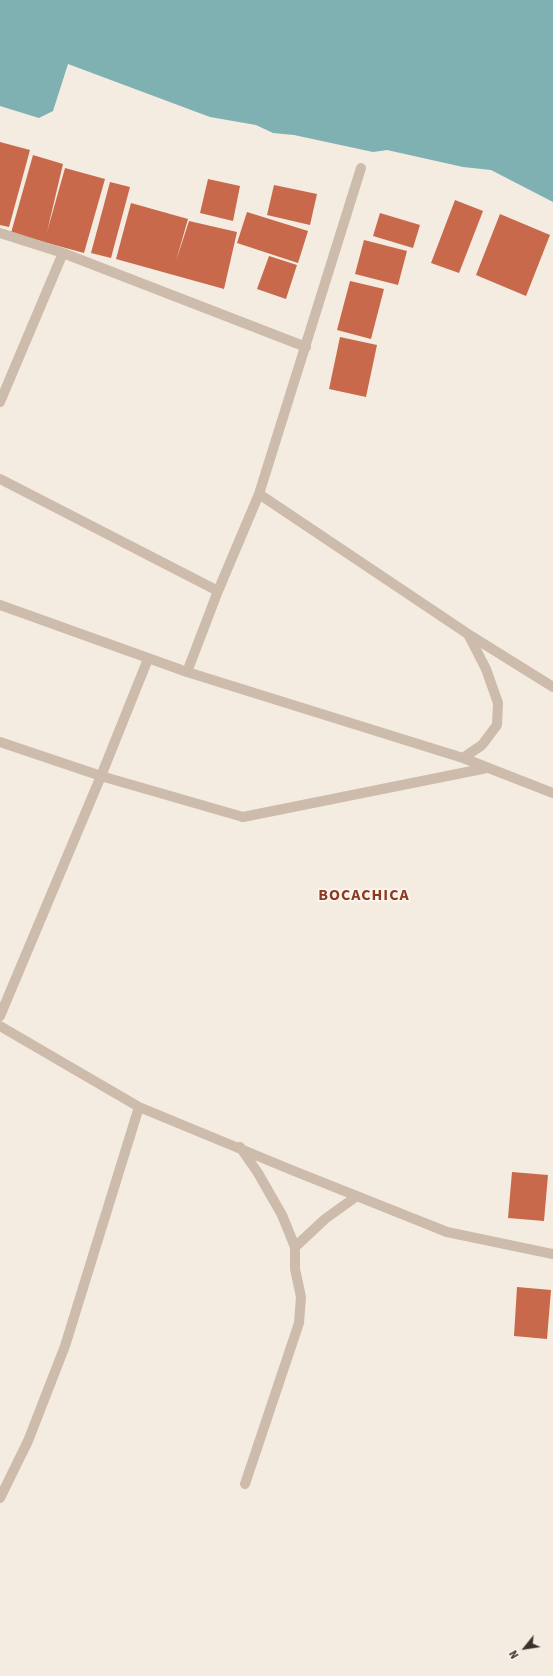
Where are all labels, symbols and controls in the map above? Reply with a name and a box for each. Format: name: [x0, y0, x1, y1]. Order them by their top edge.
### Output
district label: BOCACHICA: [318, 886, 410, 906]
north arrow: [505, 1628, 545, 1668]
text: N: [506, 1647, 523, 1661]

